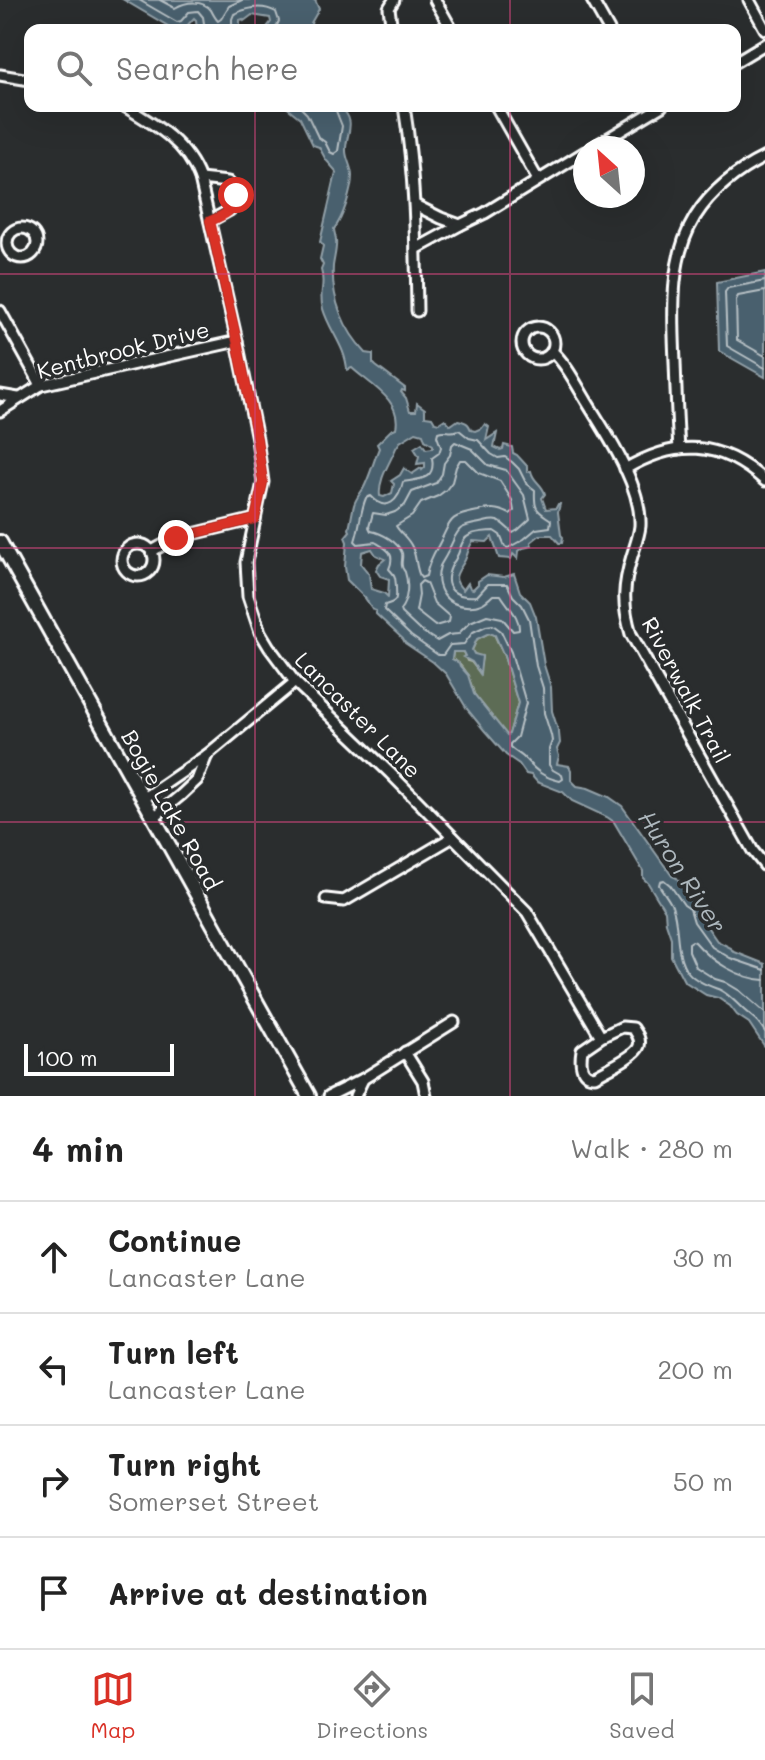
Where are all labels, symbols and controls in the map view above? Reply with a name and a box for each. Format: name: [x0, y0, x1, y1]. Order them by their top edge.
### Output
search box: [24, 24, 741, 112]
icon: search: [52, 46, 96, 90]
text: Search here: [116, 48, 299, 88]
north arrow: [573, 136, 645, 208]
route start: [218, 177, 254, 213]
street label: Kentbrook Drive: [34, 314, 212, 385]
route end: [158, 520, 194, 556]
street label: Riverwalk Trail: [636, 612, 737, 768]
street label: Lancaster Lane: [289, 645, 428, 784]
street label: Bogie Lake Road: [115, 724, 228, 895]
water label: Huron River: [632, 804, 734, 938]
scale bar: [24, 1040, 174, 1076]
text: 100 m: [36, 1043, 98, 1072]
text: 4 min: [32, 1126, 124, 1171]
text: Walk · 280 m: [570, 1131, 733, 1165]
text: Continue: [108, 1220, 241, 1260]
icon: ahead: [32, 1235, 76, 1279]
text: 30 m: [673, 1240, 733, 1274]
text: Lancaster Lane: [108, 1260, 306, 1294]
text: Turn left: [108, 1332, 239, 1372]
icon: left: [32, 1347, 76, 1391]
text: 200 m: [657, 1352, 733, 1386]
text: Lancaster Lane: [108, 1372, 306, 1406]
text: Turn right: [108, 1444, 261, 1484]
icon: right: [32, 1459, 76, 1503]
text: 50 m: [673, 1464, 733, 1498]
text: Somerset Street: [108, 1484, 319, 1518]
icon: arrive: [32, 1571, 76, 1615]
text: Arrive at destination: [108, 1573, 428, 1613]
tab: Map: [91, 1667, 135, 1744]
tab: Directions: [316, 1667, 428, 1744]
tab: Saved: [609, 1667, 674, 1744]

